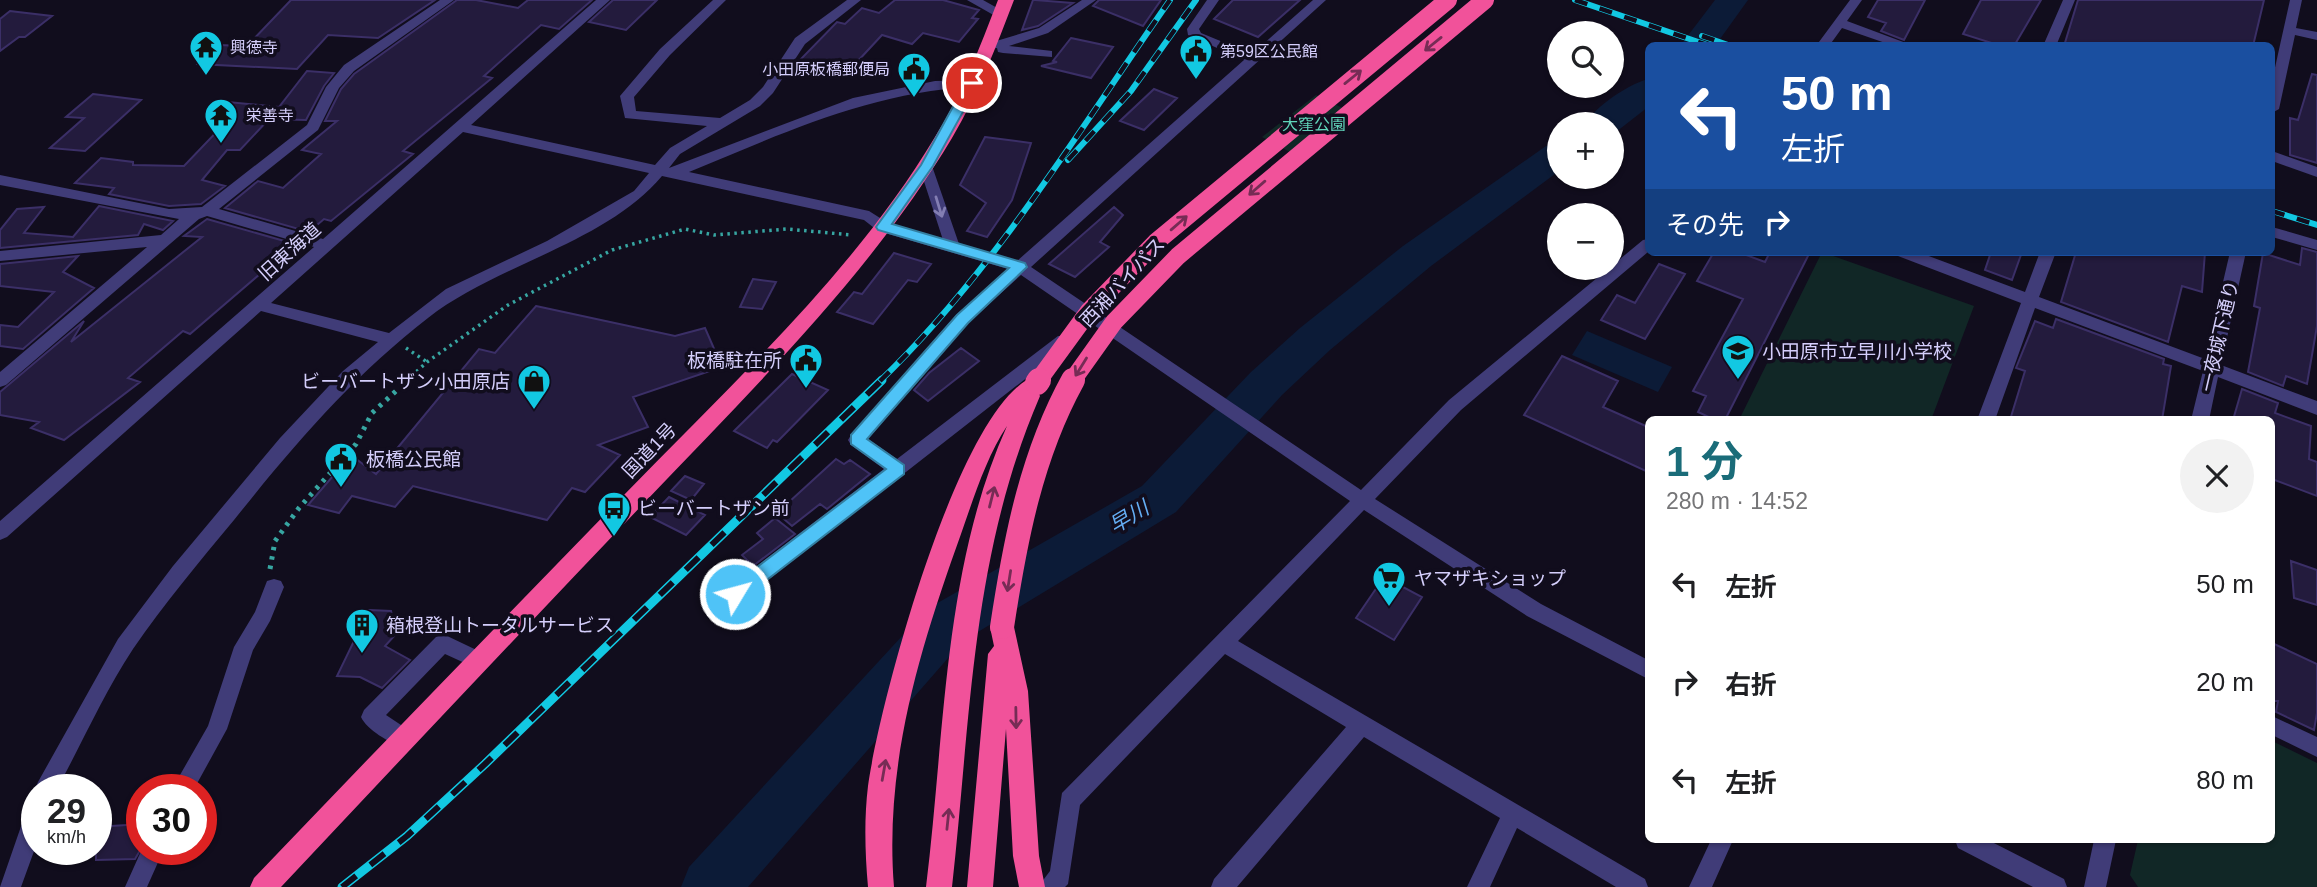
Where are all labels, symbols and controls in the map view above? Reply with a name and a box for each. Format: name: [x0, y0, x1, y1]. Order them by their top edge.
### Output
map controls: [1547, 21, 1624, 280]
button: search: [1547, 21, 1624, 98]
temple icon: 興徳寺: [187, 28, 225, 77]
public building icon: 第59区公民館: [1177, 32, 1215, 81]
one-way arrow: [1424, 36, 1442, 51]
place label: 興徳寺: [230, 39, 278, 56]
place label: 第59区公民館: [1220, 43, 1318, 60]
public building icon: 小田原板橋郵便局: [895, 50, 933, 99]
pin: [942, 53, 1002, 113]
place label: 小田原板橋郵便局: [762, 61, 890, 78]
icon: arrive: [953, 64, 991, 102]
text: 50 m: [1781, 66, 1893, 120]
one-way arrow: [1344, 69, 1362, 85]
icon: left: [1666, 70, 1757, 161]
temple icon: 栄善寺: [202, 96, 240, 145]
place label: 栄善寺: [246, 107, 294, 124]
button: +: [1547, 112, 1624, 189]
park label: 大窪公園: [1282, 116, 1346, 133]
text: 左折: [1781, 131, 1845, 167]
one-way arrow: [1248, 180, 1266, 196]
one-way arrow: [934, 196, 947, 218]
button: −: [1547, 203, 1624, 280]
icon: right: [1758, 203, 1796, 241]
text: その先: [1666, 210, 1744, 240]
one-way arrow: [1170, 215, 1188, 231]
street label: 旧東海道: [254, 218, 325, 285]
street label: 西湘バイパス: [1076, 234, 1169, 331]
street label: 一夜城下通り: [2196, 278, 2243, 394]
school or university icon: 小田原市立早川小学校: [1719, 332, 1757, 381]
public building icon: 板橋駐在所: [787, 341, 825, 390]
place label: 小田原市立早川小学校: [1762, 341, 1952, 362]
place label: 板橋駐在所: [687, 350, 782, 371]
one-way arrow: [1074, 357, 1088, 377]
shop icon: ビーバートザン小田原店: [515, 362, 553, 411]
place label: ビーバートザン小田原店: [301, 371, 510, 392]
street label: 国道1号: [618, 419, 680, 482]
text: 1 分: [1666, 438, 1743, 485]
button: close: [2180, 439, 2254, 513]
public building icon: 板橋公民館: [322, 440, 360, 489]
place label: 板橋公民館: [366, 449, 461, 470]
one-way arrow: [986, 486, 999, 509]
text: 280 m · 14:52: [1666, 488, 1808, 514]
bus stop icon: ビーバートザン前: [595, 489, 633, 538]
water label: 早川: [1105, 495, 1154, 537]
place label: ビーバートザン前: [638, 498, 790, 519]
position arrow: [698, 557, 772, 631]
supermarket icon: ヤマザキショップ: [1370, 559, 1408, 608]
icon: left: [1666, 565, 1704, 603]
place label: ヤマザキショップ: [1414, 568, 1566, 589]
one-way arrow: [1002, 569, 1015, 592]
text: 50 m: [2196, 569, 2254, 599]
text: 左折: [1725, 572, 1777, 602]
building icon: 箱根登山トータルサービス: [343, 606, 381, 655]
place label: 箱根登山トータルサービス: [386, 615, 614, 636]
icon: right: [1666, 663, 1704, 701]
text: 20 m: [2196, 667, 2254, 697]
text: 右折: [1725, 670, 1777, 700]
one-way arrow: [1010, 707, 1023, 730]
one-way arrow: [878, 759, 891, 782]
icon: left: [1666, 761, 1704, 799]
text: 80 m: [2196, 765, 2254, 795]
text: 左折: [1725, 768, 1777, 798]
speed limit sign: 30: [126, 774, 217, 865]
text: 29: [47, 791, 86, 830]
one-way arrow: [941, 809, 954, 831]
text: km/h: [47, 827, 86, 847]

